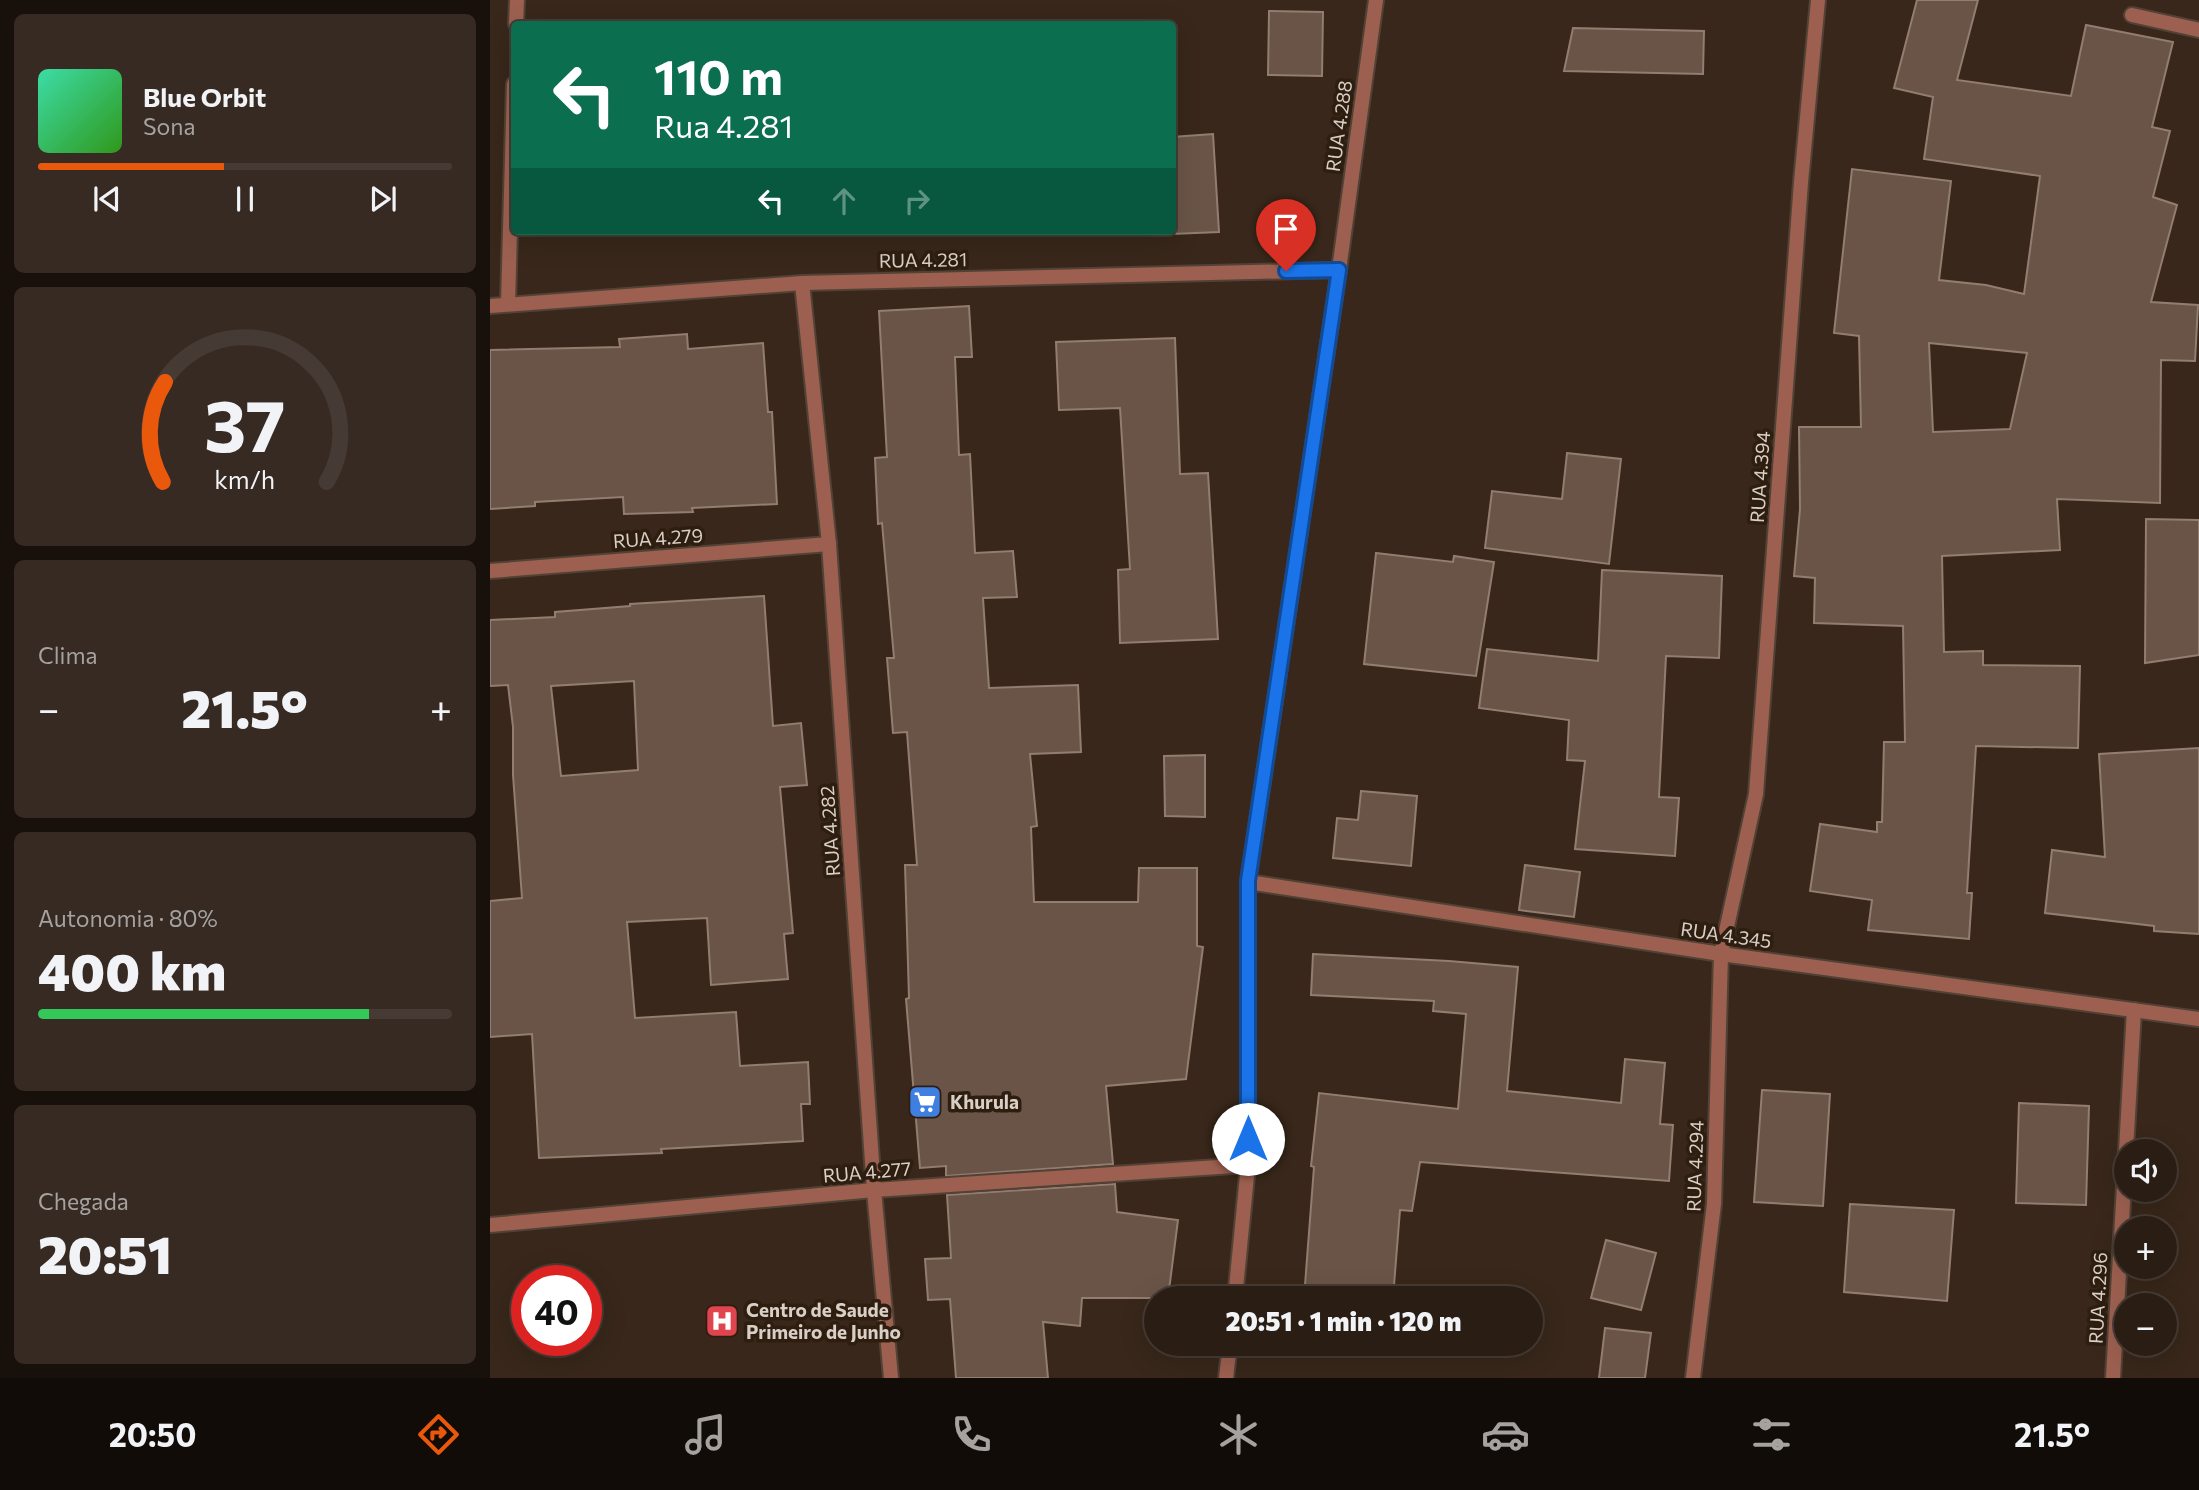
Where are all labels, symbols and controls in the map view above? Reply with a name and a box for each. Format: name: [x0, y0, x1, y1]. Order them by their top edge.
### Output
text: 110 m: [654, 45, 783, 105]
icon: left: [539, 49, 630, 140]
street label: RUA 4.288: [1321, 79, 1356, 173]
text: Blue Orbit: [143, 81, 266, 112]
text: Rua 4.281: [654, 105, 793, 145]
text: Sona: [143, 112, 195, 140]
icon: previous: [88, 180, 126, 218]
icon: pause: [226, 180, 264, 218]
icon: next: [364, 180, 402, 218]
icon: left: [752, 182, 790, 220]
icon: ahead: [825, 182, 863, 220]
icon: right: [898, 182, 936, 220]
pin: [1256, 199, 1316, 271]
icon: arrive: [1267, 210, 1305, 248]
street label: RUA 4.281: [879, 247, 967, 272]
text: 37: [204, 379, 286, 468]
street label: RUA 4.394: [1745, 430, 1774, 524]
text: km/h: [215, 464, 275, 494]
street label: RUA 4.279: [612, 523, 704, 552]
text: Clima: [38, 641, 98, 669]
text: 21.5°: [181, 675, 308, 739]
text: −: [38, 684, 60, 731]
text: +: [430, 684, 452, 731]
street label: RUA 4.282: [815, 785, 844, 877]
text: Autonomia · 80%: [38, 904, 218, 932]
street label: RUA 4.345: [1679, 917, 1773, 952]
text: 400 km: [38, 938, 226, 1002]
supermarket icon: Khurula: [906, 1083, 944, 1121]
place label: Khurula: [950, 1090, 1019, 1113]
position arrow: [1211, 1102, 1285, 1176]
street label: RUA 4.294: [1681, 1120, 1708, 1212]
map controls: [2114, 1139, 2177, 1356]
button: sound: [2114, 1139, 2177, 1202]
street label: RUA 4.277: [822, 1156, 912, 1187]
text: Chegada: [38, 1187, 129, 1215]
button: +: [2114, 1216, 2177, 1279]
text: 20:51: [38, 1221, 172, 1285]
street label: RUA 4.296: [2084, 1252, 2111, 1344]
speed limit sign: 40: [511, 1265, 602, 1356]
button: −: [2114, 1293, 2177, 1356]
place label: Centro de Saude Primeiro de Junho: [746, 1298, 901, 1343]
hospital icon: Centro de Saude Primeiro de Junho: [703, 1302, 741, 1340]
text: 20:51 · 1 min · 120 m: [1226, 1305, 1461, 1336]
icon: directions: [414, 1410, 463, 1459]
icon: music: [681, 1410, 730, 1459]
icon: phone: [947, 1410, 996, 1459]
icon: climate: [1214, 1410, 1263, 1459]
icon: car: [1481, 1410, 1530, 1459]
icon: filters: [1747, 1410, 1796, 1459]
text: 20:50: [109, 1414, 197, 1454]
text: 21.5°: [2014, 1414, 2090, 1454]

